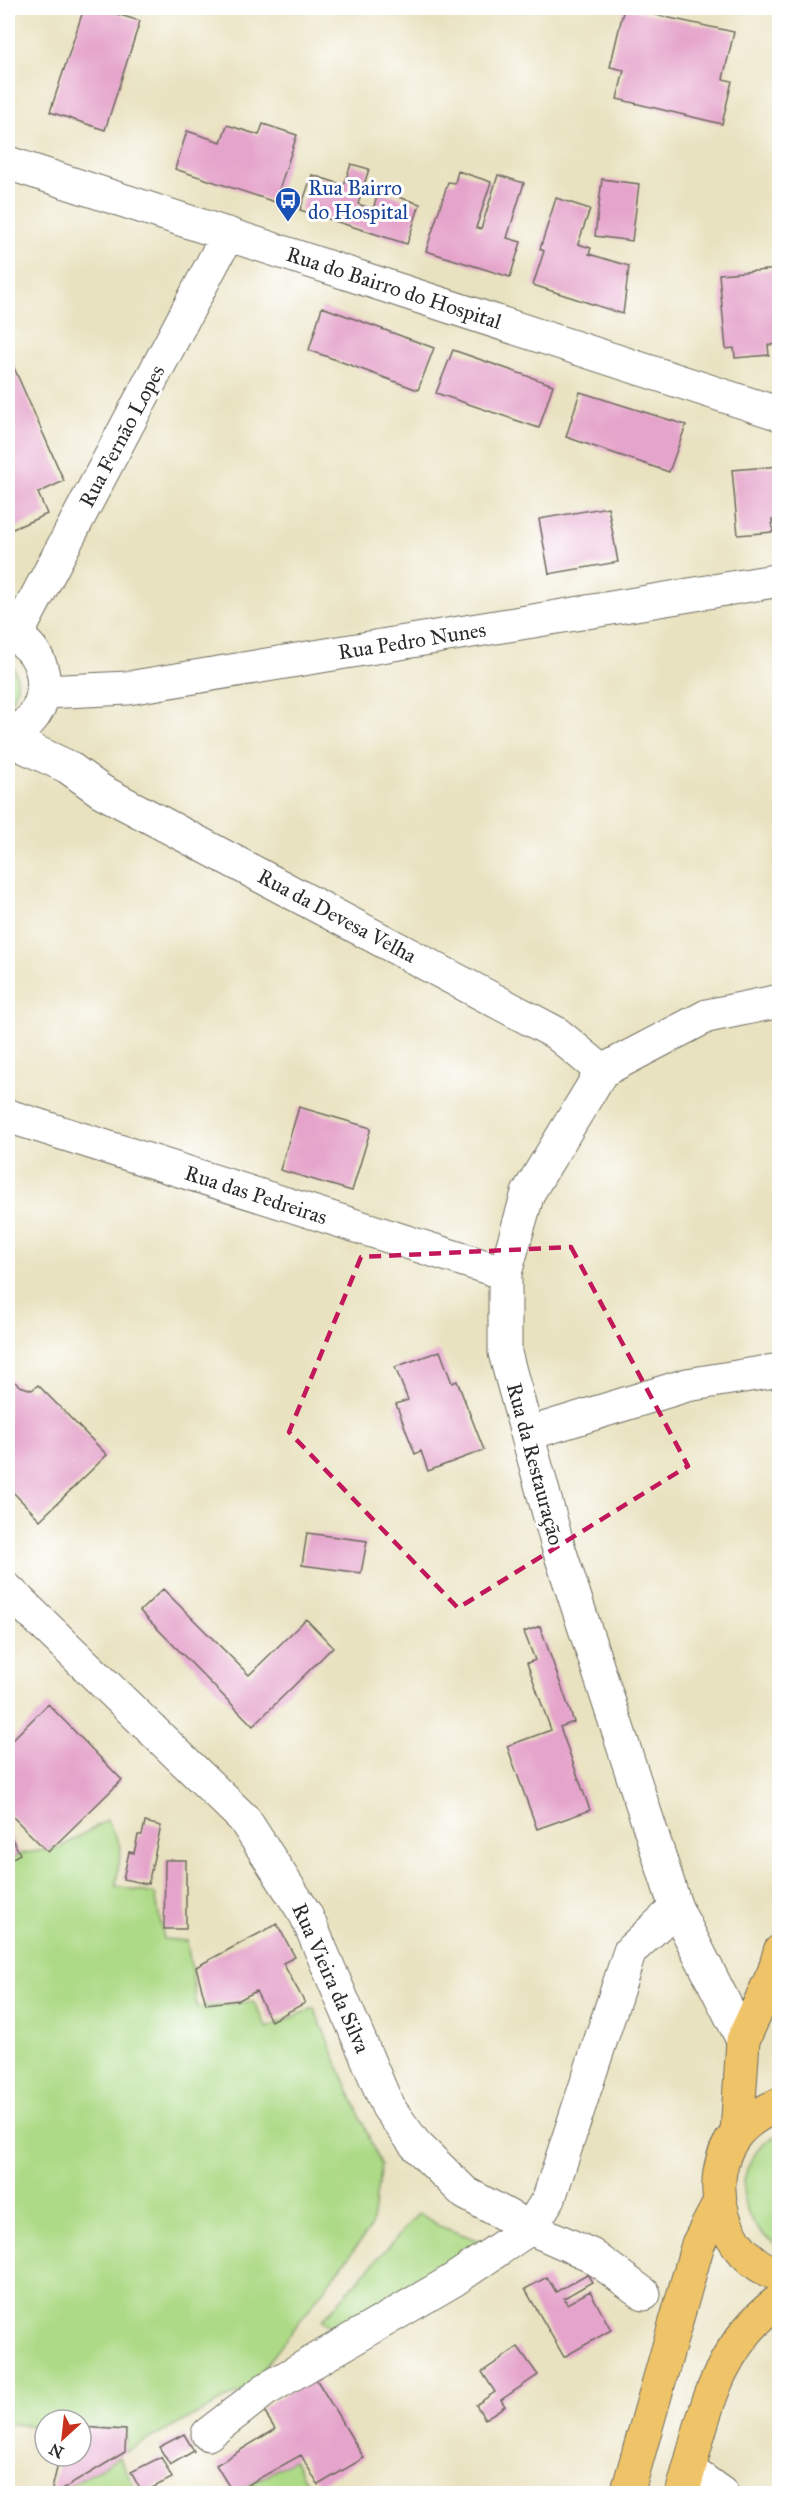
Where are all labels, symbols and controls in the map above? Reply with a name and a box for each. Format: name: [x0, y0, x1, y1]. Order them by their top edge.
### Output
place label: Rua Bairro do Hospital: [308, 175, 409, 225]
bus stop icon: Rua Bairro do Hospital: [273, 185, 303, 223]
street label: Rua do Bairro do Hospital: [283, 241, 505, 335]
street label: Rua Fernão Lopes: [73, 360, 171, 512]
street label: Rua Pedro Nunes: [336, 616, 488, 666]
street label: Rua da Devesa Velha: [253, 863, 421, 969]
street label: Rua das Pedreiras: [182, 1160, 330, 1230]
street label: Rua da Restauração: [501, 1380, 569, 1548]
street label: Rua Vieira da Silva: [286, 1899, 376, 2057]
north arrow: [33, 2408, 93, 2468]
text: N: [46, 2439, 67, 2462]

